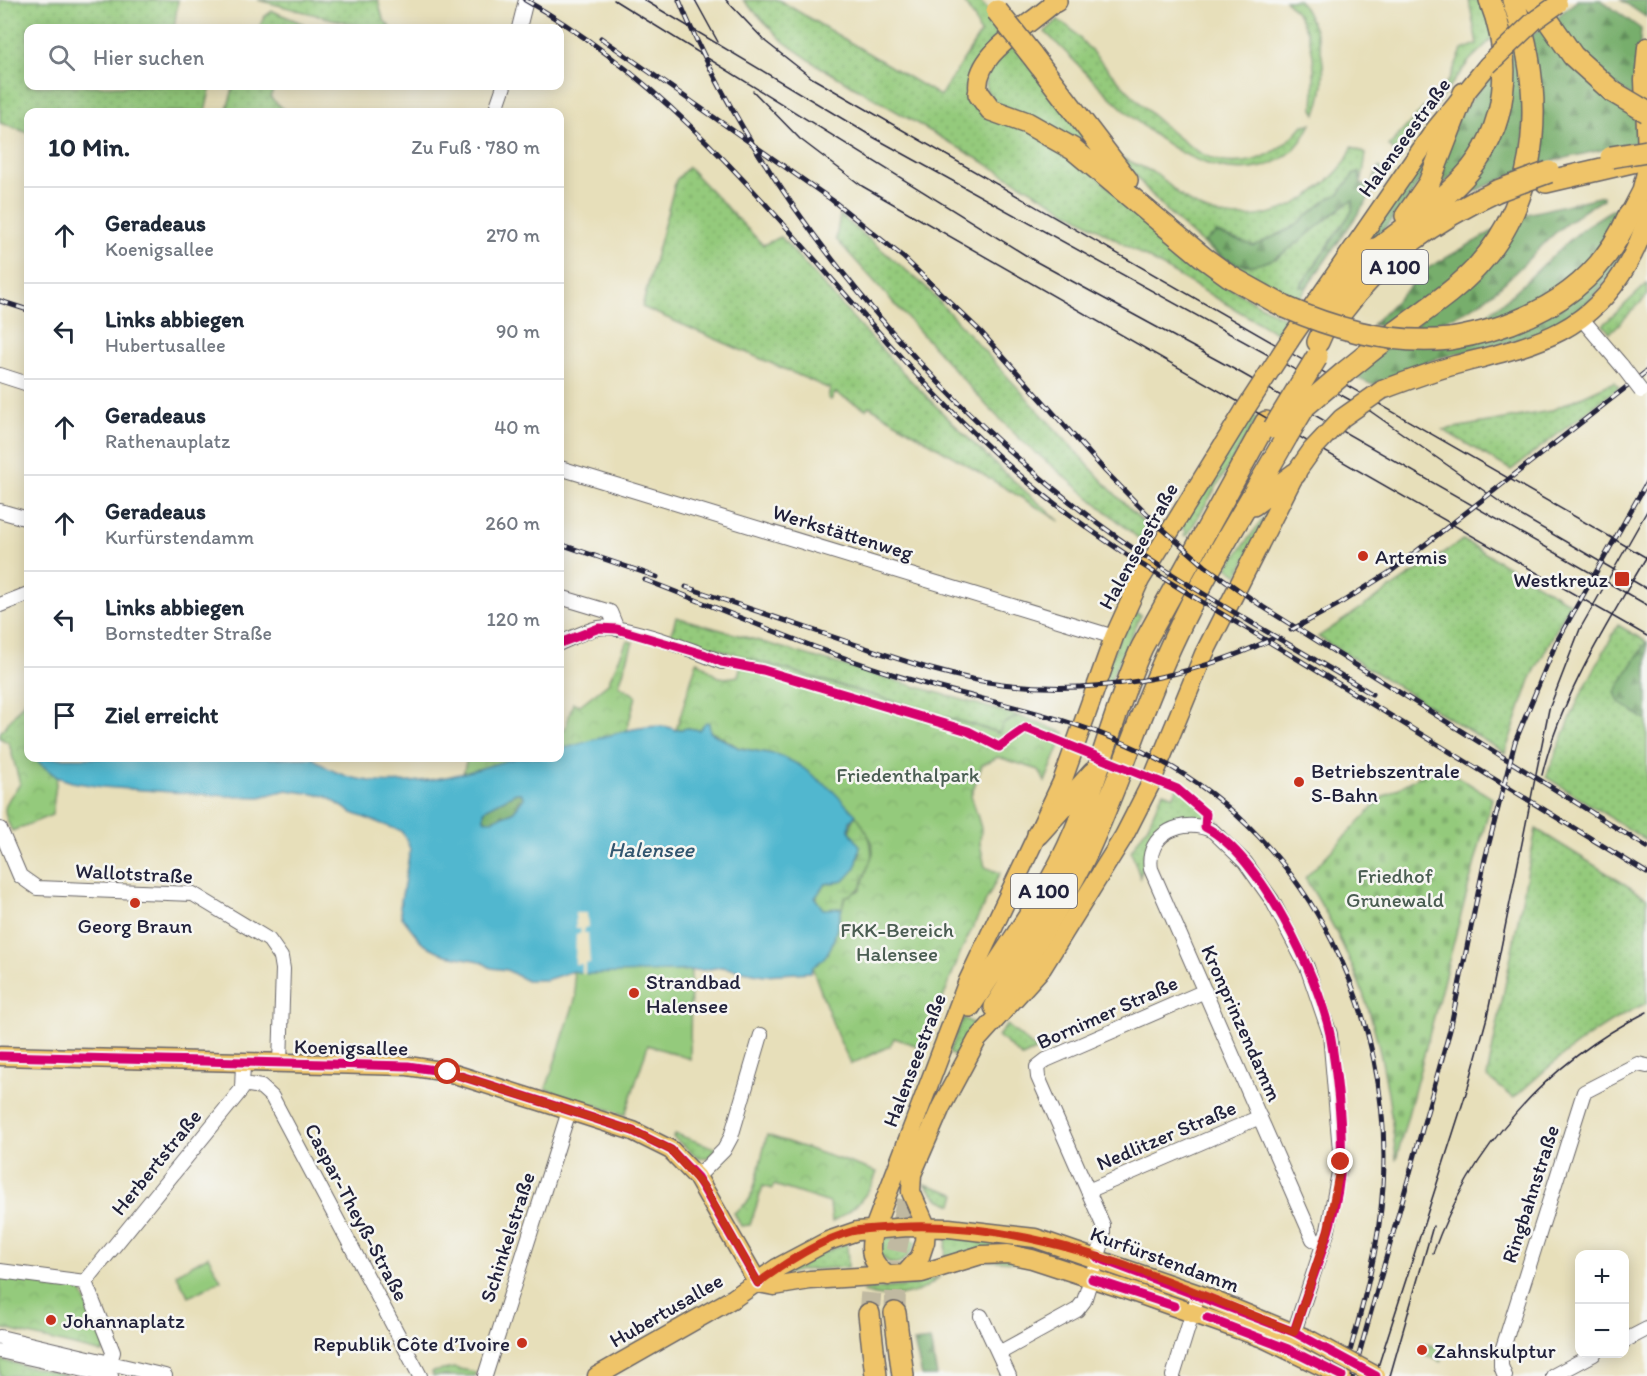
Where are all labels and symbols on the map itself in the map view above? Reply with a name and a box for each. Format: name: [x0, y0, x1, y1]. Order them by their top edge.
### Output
street label: Halenseestraße: [1352, 73, 1456, 201]
road number: A 100: [1362, 250, 1428, 284]
street label: Halenseestraße: [1093, 478, 1183, 614]
street label: Werkstättenweg: [770, 499, 917, 565]
place label: Artemis: [1375, 544, 1447, 569]
marker: Artemis: [1356, 549, 1370, 563]
place label: Westkreuz: [1513, 567, 1608, 592]
marker: Westkreuz: [1613, 570, 1631, 588]
place label: Betriebszentrale S-Bahn: [1311, 758, 1460, 807]
park label: Friedenthalpark: [836, 762, 980, 787]
marker: Betriebszentrale S-Bahn: [1292, 775, 1306, 789]
water label: Halensee: [608, 836, 696, 863]
street label: Wallotstraße: [74, 857, 194, 889]
park label: Friedhof Grunewald: [1346, 863, 1444, 912]
road number: A 100: [1011, 874, 1077, 908]
marker: Georg Braun: [128, 896, 142, 910]
place label: Georg Braun: [78, 913, 193, 938]
park label: FKK-Bereich Halensee: [840, 917, 954, 966]
street label: Kronprinzendamm: [1196, 941, 1288, 1105]
place label: Strandbad Halensee: [646, 969, 741, 1018]
street label: Bornimer Straße: [1033, 970, 1181, 1054]
marker: Strandbad Halensee: [627, 986, 641, 1000]
street label: Halenseestraße: [877, 990, 951, 1130]
street label: Koenigsallee: [294, 1034, 408, 1060]
route start: [434, 1058, 460, 1084]
street label: Nedlitzer Straße: [1092, 1094, 1240, 1176]
street label: Herbertstraße: [106, 1104, 206, 1220]
street label: Caspar-Theyß-Straße: [300, 1119, 414, 1305]
street label: Ringbahnstraße: [1496, 1122, 1564, 1266]
route end: [1327, 1148, 1353, 1174]
street label: Schinkelstraße: [474, 1169, 540, 1305]
street label: Kurfürstendamm: [1087, 1220, 1243, 1298]
street label: Hubertusallee: [605, 1267, 727, 1353]
place label: Johannaplatz: [63, 1308, 185, 1333]
marker: Johannaplatz: [44, 1313, 58, 1327]
place label: Republik Côte d’Ivoire: [313, 1331, 510, 1356]
marker: Republik Côte d’Ivoire: [515, 1336, 529, 1350]
place label: Zahnskulptur: [1434, 1338, 1556, 1363]
marker: Zahnskulptur: [1415, 1343, 1429, 1357]

